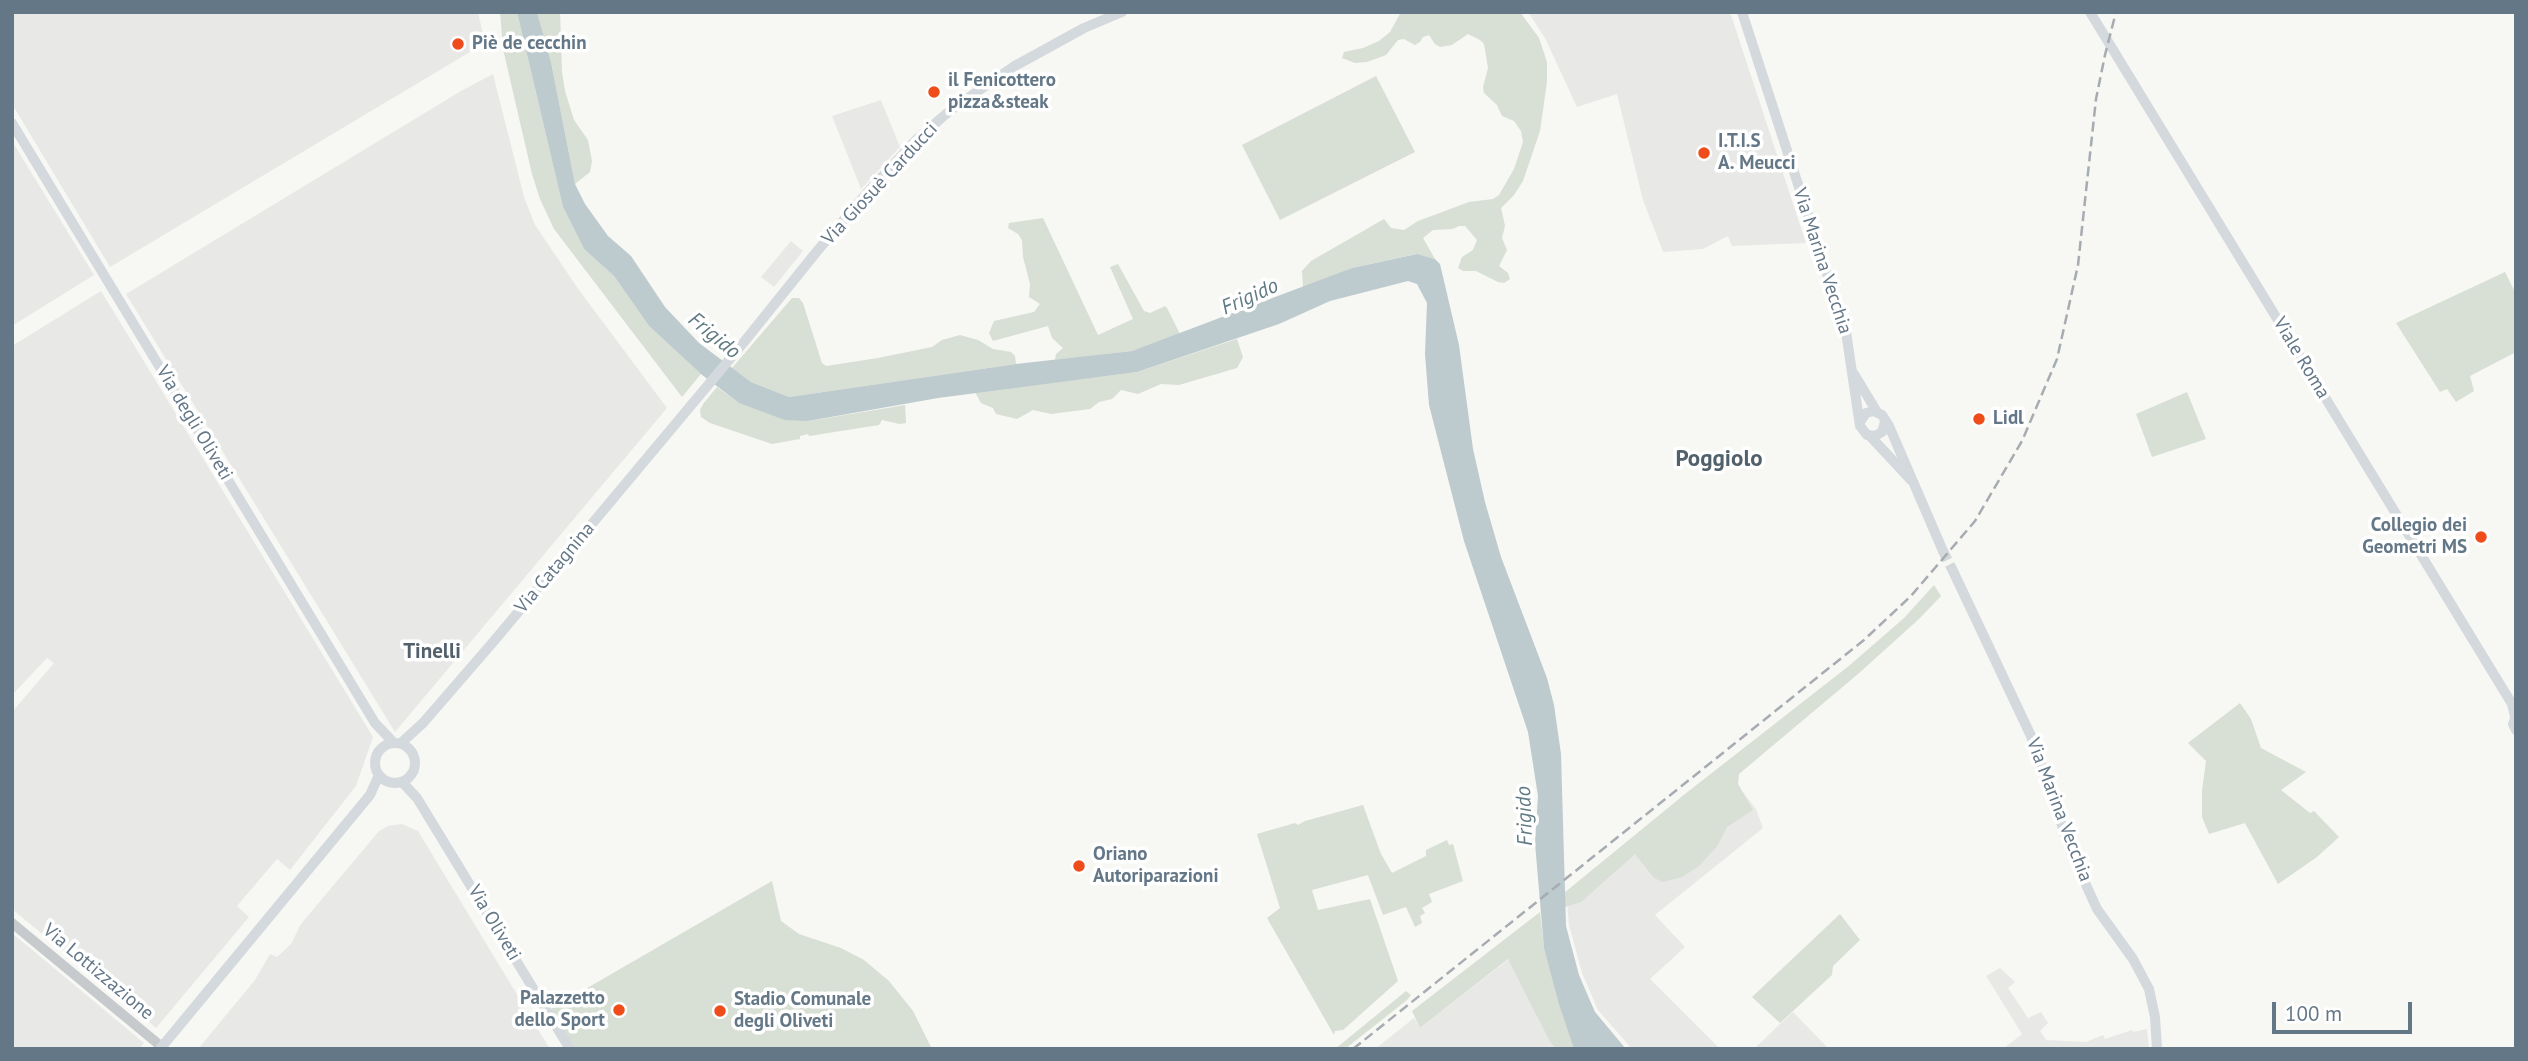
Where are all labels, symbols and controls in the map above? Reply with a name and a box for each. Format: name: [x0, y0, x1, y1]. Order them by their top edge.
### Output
place label: Piè de cecchin: [472, 33, 587, 55]
marker: Piè de cecchin: [450, 36, 466, 52]
place label: il Fenicottero pizza&steak: [948, 70, 1056, 114]
marker: il Fenicottero pizza&steak: [926, 84, 942, 100]
street label: Via Giosuè Carducci: [817, 118, 943, 250]
place label: I.T.I.S A. Meucci: [1718, 131, 1796, 175]
marker: I.T.I.S A. Meucci: [1696, 145, 1712, 161]
street label: Via Marina Vecchia: [1788, 185, 1856, 337]
water label: Frigido: [1218, 273, 1282, 321]
water label: Frigido: [683, 307, 745, 365]
street label: Viale Roma: [2268, 313, 2334, 403]
street label: Via degli Oliveti: [151, 362, 237, 484]
place label: Lidl: [1993, 408, 2024, 430]
marker: Lidl: [1971, 411, 1987, 427]
district label: Poggiolo: [1676, 445, 1762, 473]
place label: Collegio dei Geometri MS: [2362, 515, 2467, 559]
street label: Via Catagnina: [510, 518, 600, 618]
marker: Collegio dei Geometri MS: [2473, 529, 2489, 545]
district label: Tinelli: [403, 639, 461, 665]
street label: Via Marina Vecchia: [2021, 735, 2097, 885]
water label: Frigido: [1511, 786, 1539, 846]
place label: Oriano Autoriparazioni: [1093, 844, 1218, 888]
marker: Oriano Autoriparazioni: [1071, 858, 1087, 874]
street label: Via Oliveti: [463, 881, 525, 965]
street label: Via Lottizzazione: [38, 919, 158, 1025]
place label: Palazzetto dello Sport: [515, 988, 605, 1032]
scale bar: [2276, 988, 2416, 1032]
place label: Stadio Comunale degli Oliveti: [734, 989, 871, 1033]
text: 100 m: [2285, 1000, 2342, 1027]
marker: Palazzetto dello Sport: [611, 1002, 627, 1018]
marker: Stadio Comunale degli Oliveti: [712, 1003, 728, 1019]

